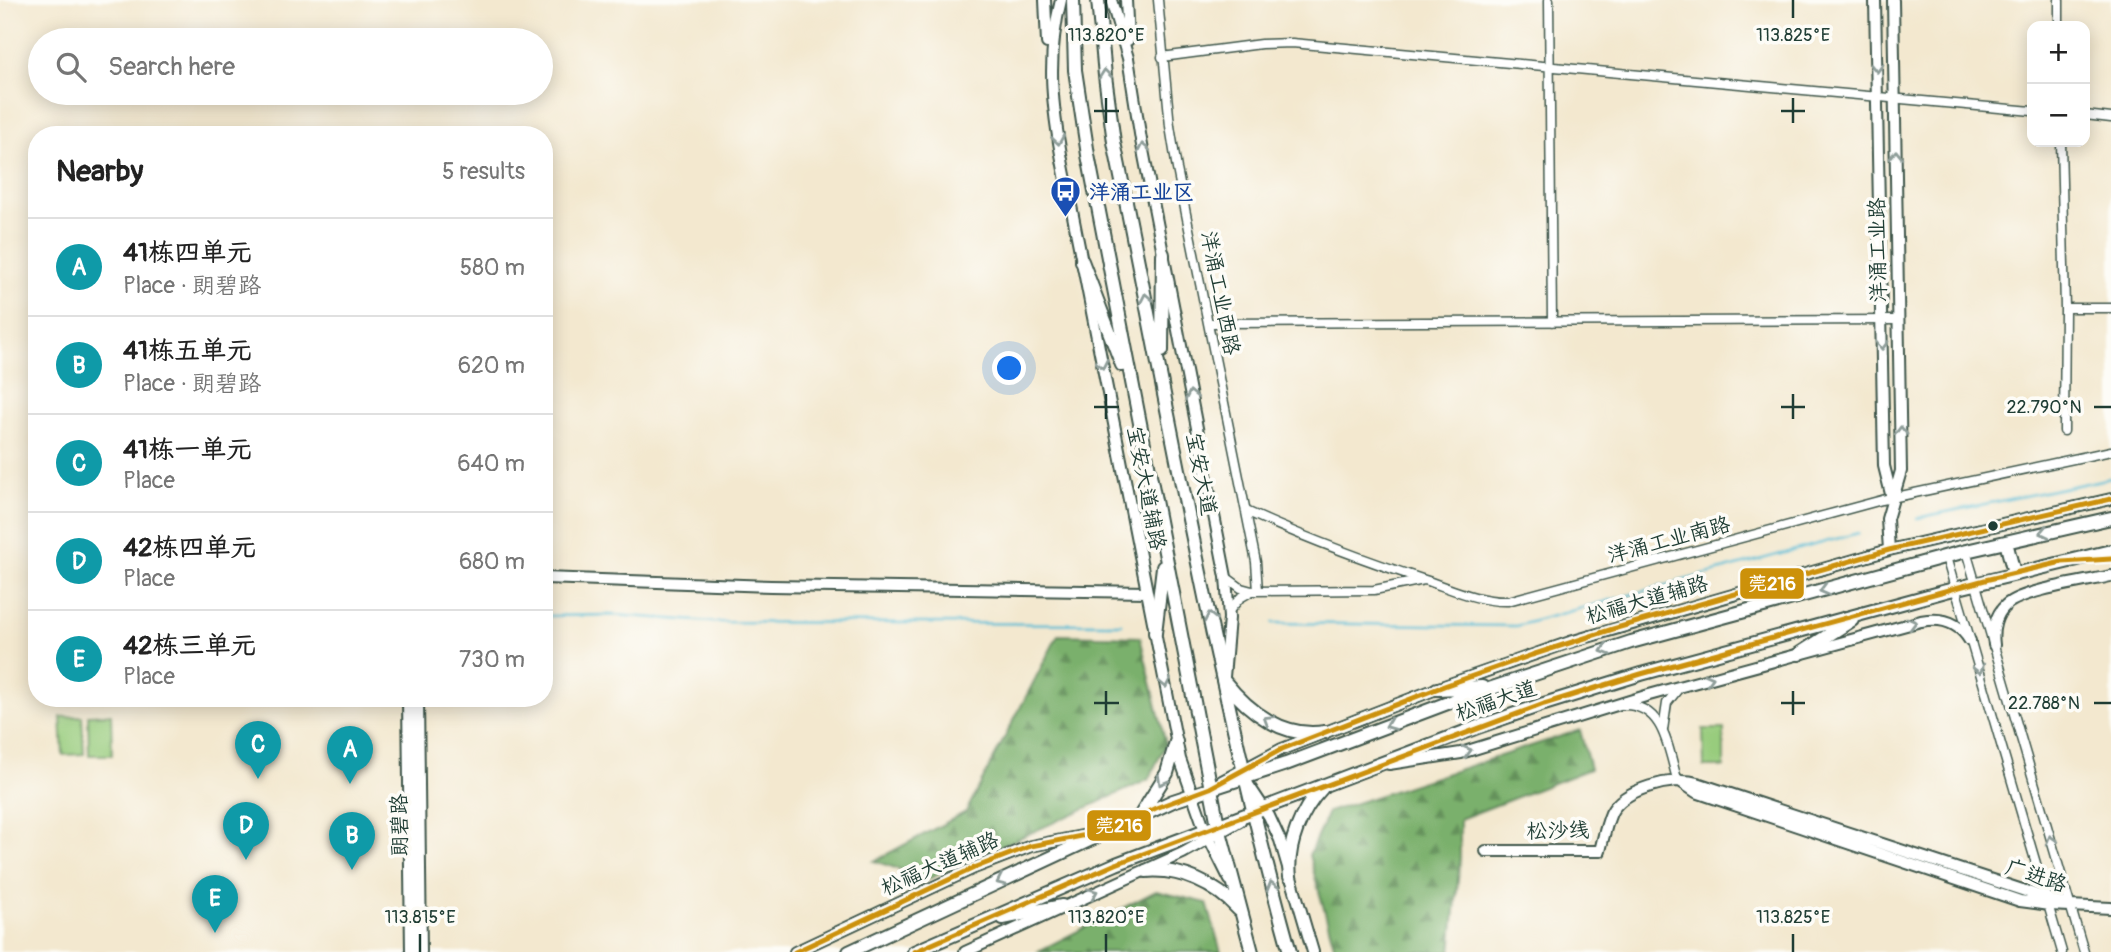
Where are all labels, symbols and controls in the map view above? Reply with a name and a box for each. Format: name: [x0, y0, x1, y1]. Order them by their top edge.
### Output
map controls: [2027, 21, 2090, 147]
button: +: [2027, 21, 2090, 84]
text: 113.820°E: [1068, 24, 1144, 47]
text: 113.825°E: [1756, 24, 1830, 47]
search box: [28, 28, 553, 105]
icon: search: [52, 48, 90, 86]
text: Search here: [108, 51, 235, 83]
one-way arrow: [1869, 63, 1884, 74]
one-way arrow: [1097, 68, 1112, 80]
button: −: [2027, 84, 2090, 147]
one-way arrow: [1050, 134, 1065, 146]
one-way arrow: [1136, 142, 1151, 154]
one-way arrow: [1888, 149, 1903, 160]
text: Nearby: [56, 153, 143, 190]
text: 5 results: [442, 157, 525, 186]
bus stop icon: 洋涌工业区: [1049, 175, 1083, 219]
place label: 洋涌工业区: [1089, 179, 1194, 206]
street label: 洋涌工业路: [1864, 197, 1892, 303]
street label: 洋涌工业西路: [1195, 229, 1245, 357]
text: 41栋四单元: [123, 237, 252, 269]
text: A: [72, 253, 86, 282]
text: 580 m: [460, 253, 525, 282]
text: Place · 朗碧路: [123, 271, 261, 300]
one-way arrow: [1139, 292, 1154, 304]
text: 41栋五单元: [123, 335, 252, 367]
one-way arrow: [1874, 340, 1890, 350]
text: B: [72, 351, 86, 380]
text: 620 m: [458, 351, 525, 380]
your location: [992, 351, 1026, 385]
one-way arrow: [1093, 358, 1108, 370]
text: Place · 朗碧路: [123, 369, 261, 398]
one-way arrow: [1184, 389, 1199, 401]
text: 22.790°N: [2006, 396, 2082, 419]
street label: 宝安大道辅路: [1121, 424, 1171, 552]
one-way arrow: [1893, 426, 1908, 437]
street label: 宝安大道: [1180, 430, 1222, 518]
text: 41栋一单元: [123, 434, 252, 466]
text: C: [72, 449, 86, 478]
text: 640 m: [457, 449, 525, 478]
text: Place: [123, 466, 175, 495]
street label: 洋涌工业南路: [1605, 511, 1733, 569]
unlabelled marker: [1986, 519, 2000, 533]
one-way arrow: [2038, 524, 2050, 539]
text: 42栋四单元: [123, 532, 257, 564]
text: D: [72, 547, 86, 576]
text: 680 m: [459, 547, 525, 576]
text: Place: [123, 564, 175, 593]
line badge: 莞216: [1739, 567, 1805, 600]
street label: 松福大道辅路: [1583, 570, 1711, 630]
text: 莞216: [1748, 572, 1796, 596]
one-way arrow: [1818, 581, 1830, 596]
one-way arrow: [1204, 611, 1219, 623]
one-way arrow: [1906, 617, 1918, 632]
text: 42栋三单元: [123, 630, 257, 662]
one-way arrow: [1599, 642, 1611, 657]
text: E: [73, 645, 85, 674]
text: 730 m: [459, 645, 525, 674]
text: Place: [123, 662, 175, 691]
one-way arrow: [1970, 663, 1985, 675]
one-way arrow: [1703, 673, 1715, 687]
street label: 松福大道: [1452, 675, 1540, 727]
one-way arrow: [1156, 677, 1171, 689]
text: 22.788°N: [2008, 692, 2080, 715]
one-way arrow: [1262, 715, 1275, 728]
one-way arrow: [1384, 716, 1396, 730]
pin: C: [235, 721, 281, 779]
pin: A: [327, 726, 373, 784]
one-way arrow: [1461, 745, 1473, 759]
one-way arrow: [1157, 774, 1171, 787]
street label: 朗碧路: [386, 793, 414, 857]
pin: D: [223, 802, 269, 860]
line badge: 莞216: [1086, 809, 1152, 842]
pin: B: [329, 812, 375, 870]
text: 莞216: [1095, 814, 1143, 838]
street label: 松沙线: [1526, 817, 1590, 845]
street label: 松福大道辅路: [877, 826, 1003, 902]
one-way arrow: [2044, 834, 2059, 846]
street label: 广进路: [2002, 853, 2070, 899]
one-way arrow: [996, 873, 1008, 887]
pin: E: [192, 875, 238, 933]
one-way arrow: [1266, 880, 1280, 892]
one-way arrow: [1086, 887, 1099, 901]
text: 113.815°E: [384, 906, 456, 929]
text: 113.820°E: [1068, 906, 1144, 929]
text: 113.825°E: [1756, 906, 1830, 929]

